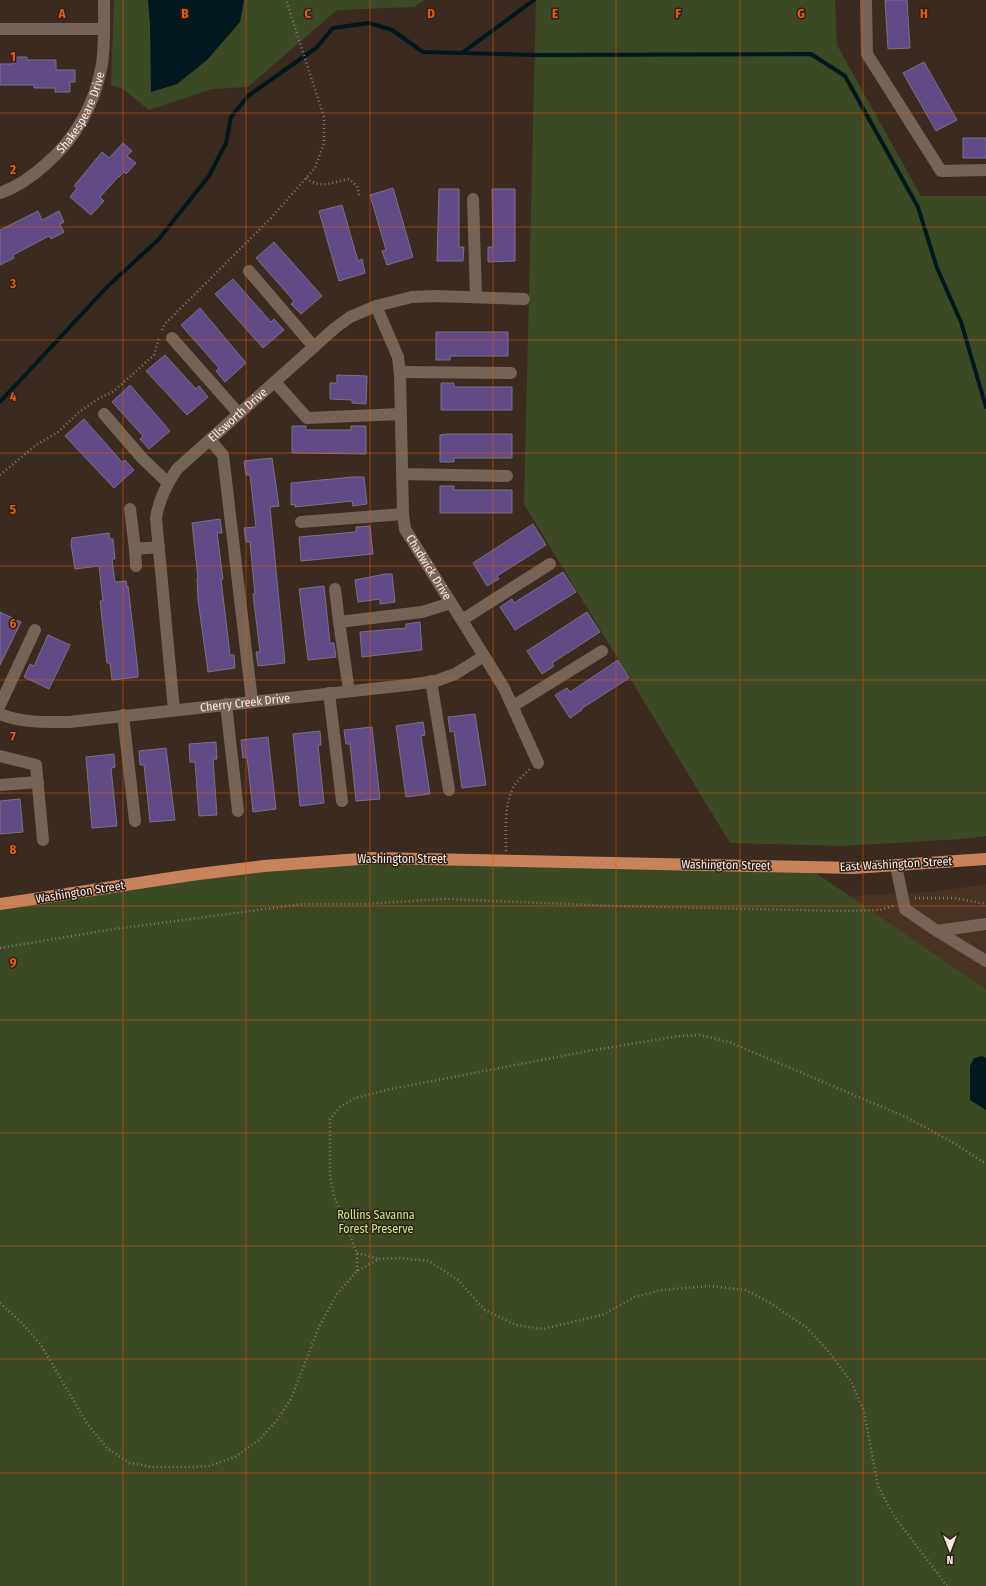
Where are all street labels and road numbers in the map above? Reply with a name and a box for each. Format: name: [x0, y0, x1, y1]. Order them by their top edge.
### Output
street label: Shakespeare Drive: [54, 70, 107, 156]
street label: Ellsworth Drive: [205, 385, 270, 445]
street label: Chadwick Drive: [403, 532, 455, 603]
street label: Cherry Creek Drive: [199, 691, 291, 715]
street label: Washington Street: [357, 852, 447, 866]
street label: East Washington Street: [839, 854, 953, 874]
street label: Washington Street: [681, 857, 771, 873]
street label: Washington Street: [35, 878, 125, 906]

